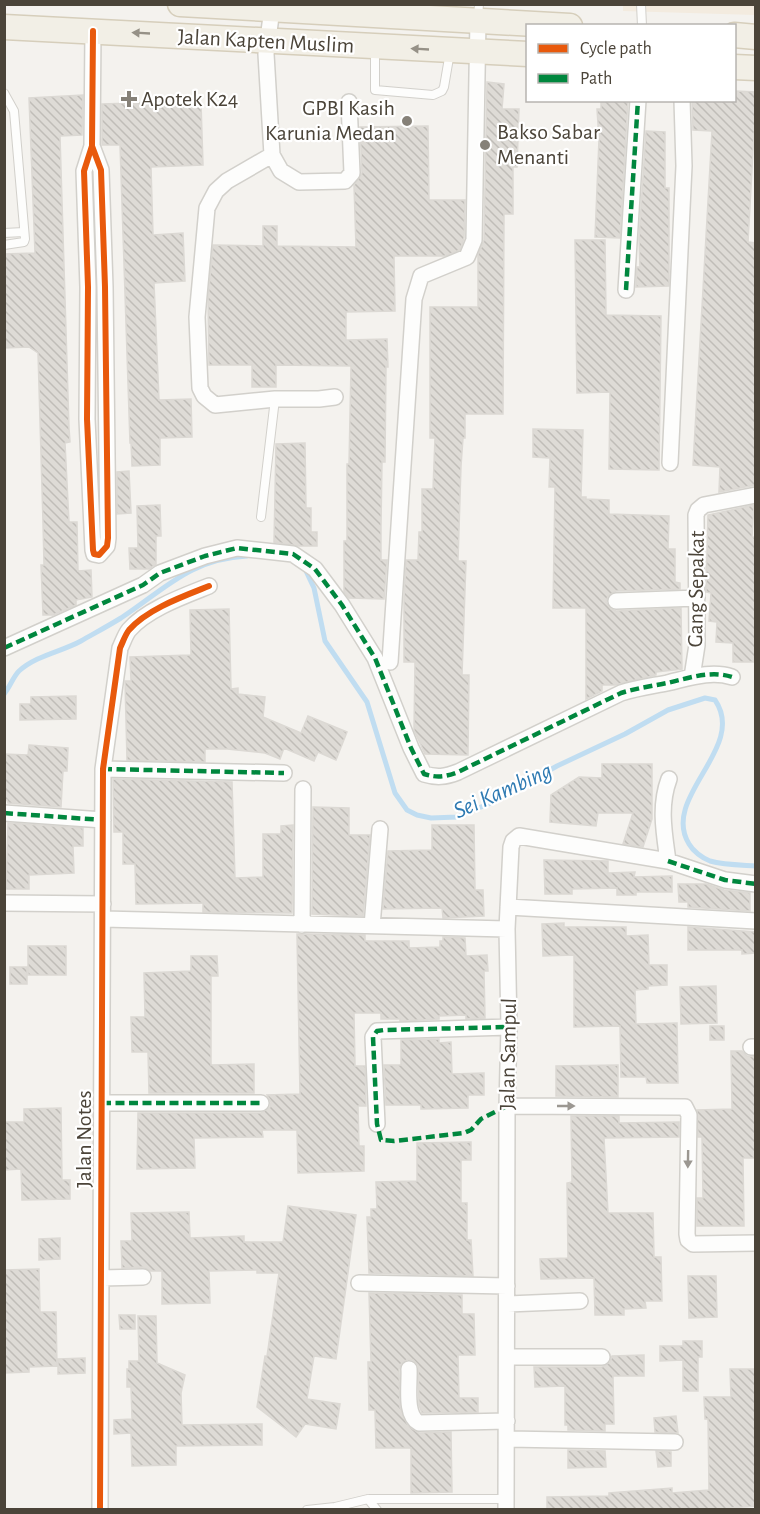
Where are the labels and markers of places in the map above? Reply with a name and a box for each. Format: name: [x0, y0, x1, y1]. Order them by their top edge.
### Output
place label: Apotek K24: [141, 88, 238, 110]
marker: Apotek K24: [122, 92, 136, 106]
place label: GPBI Kasih Karunia Medan: [265, 97, 395, 144]
marker: GPBI Kasih Karunia Medan: [400, 114, 414, 128]
place label: Bakso Sabar Menanti: [497, 121, 600, 168]
marker: Bakso Sabar Menanti: [478, 138, 492, 152]

